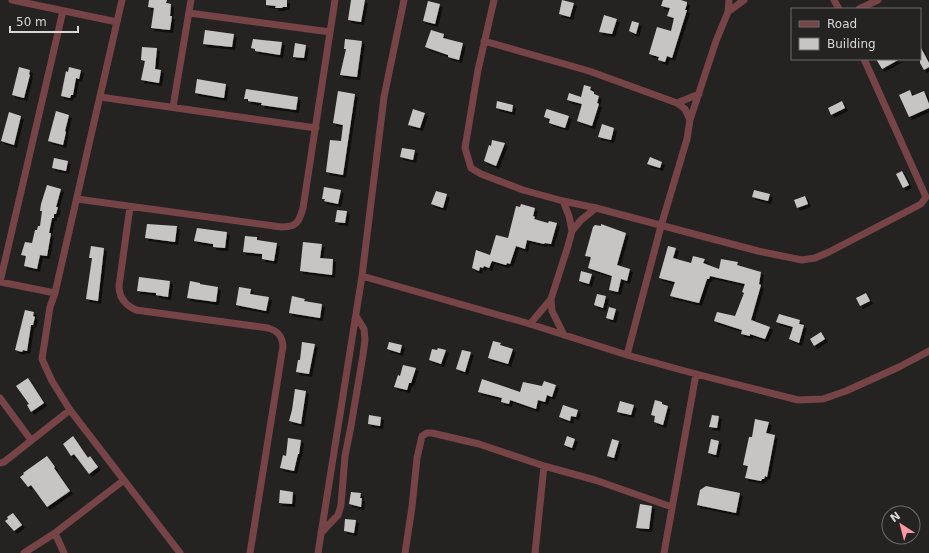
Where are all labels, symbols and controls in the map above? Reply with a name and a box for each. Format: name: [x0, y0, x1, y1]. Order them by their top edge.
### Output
scale bar: [10, 8, 78, 34]
legend: [791, 8, 921, 60]
text: 50 m: [16, 15, 47, 29]
text: Road: [827, 17, 857, 31]
text: Building: [827, 37, 876, 51]
north arrow: [881, 505, 921, 545]
text: N: [888, 509, 903, 525]

